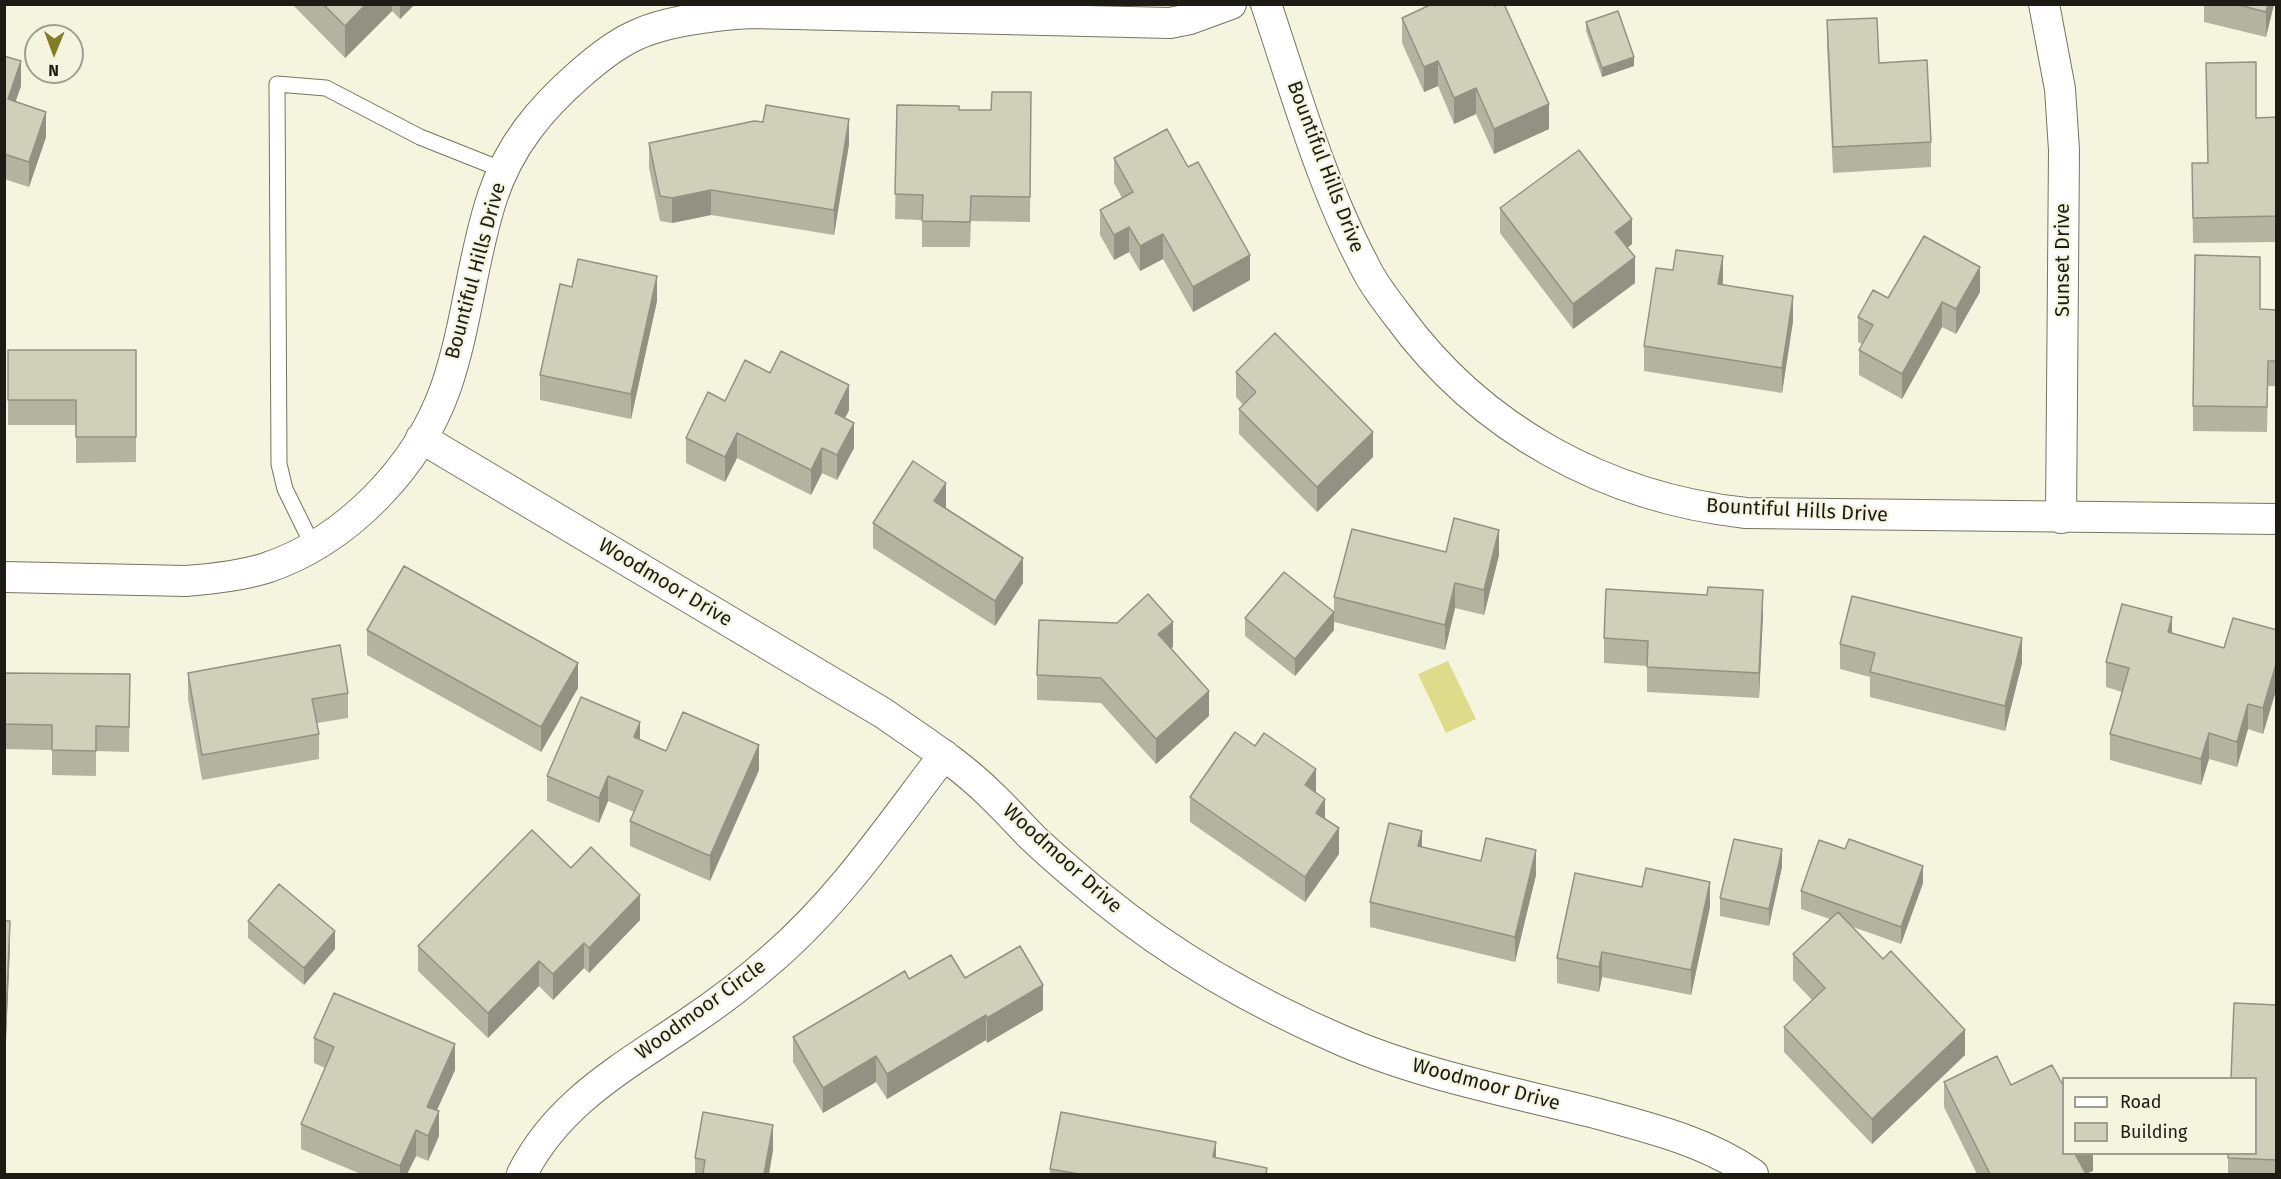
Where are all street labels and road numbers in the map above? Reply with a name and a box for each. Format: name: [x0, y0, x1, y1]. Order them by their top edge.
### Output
street label: Bountiful Hills Drive: [1281, 78, 1369, 256]
street label: Bountiful Hills Drive: [441, 180, 511, 362]
street label: Sunset Drive: [2051, 203, 2075, 317]
street label: Bountiful Hills Drive: [1705, 494, 1889, 528]
street label: Woodmoor Drive: [594, 534, 736, 632]
street label: Woodmoor Drive: [997, 799, 1127, 919]
street label: Woodmoor Circle: [631, 955, 771, 1065]
street label: Woodmoor Drive: [1409, 1054, 1563, 1116]

